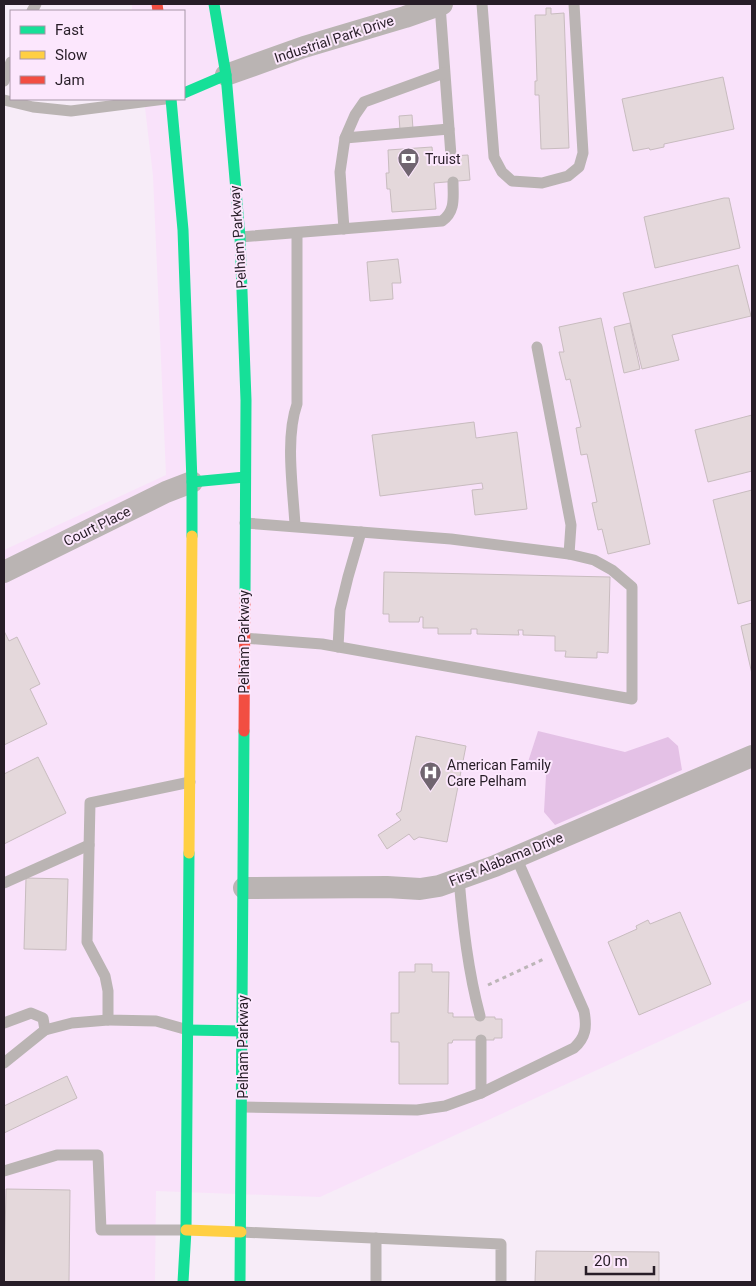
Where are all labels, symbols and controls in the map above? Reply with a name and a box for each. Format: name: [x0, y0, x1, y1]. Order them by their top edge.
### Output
legend: [10, 10, 185, 100]
street label: Industrial Park Drive: [272, 12, 396, 66]
text: Fast: [55, 21, 84, 39]
text: Slow: [55, 46, 87, 64]
text: Jam: [55, 71, 85, 89]
bank icon: Truist: [397, 147, 421, 178]
place label: Truist: [425, 151, 461, 167]
street label: Pelham Parkway: [226, 184, 250, 289]
street label: Court Place: [61, 503, 133, 549]
street label: Pelham Parkway: [236, 590, 252, 694]
place label: American Family Care Pelham: [447, 757, 551, 789]
hospital icon: American Family Care Pelham: [419, 761, 443, 792]
street label: First Alabama Drive: [447, 829, 565, 889]
street label: Pelham Parkway: [235, 995, 251, 1099]
scale bar: [586, 1244, 654, 1276]
text: 20 m: [594, 1252, 628, 1270]

